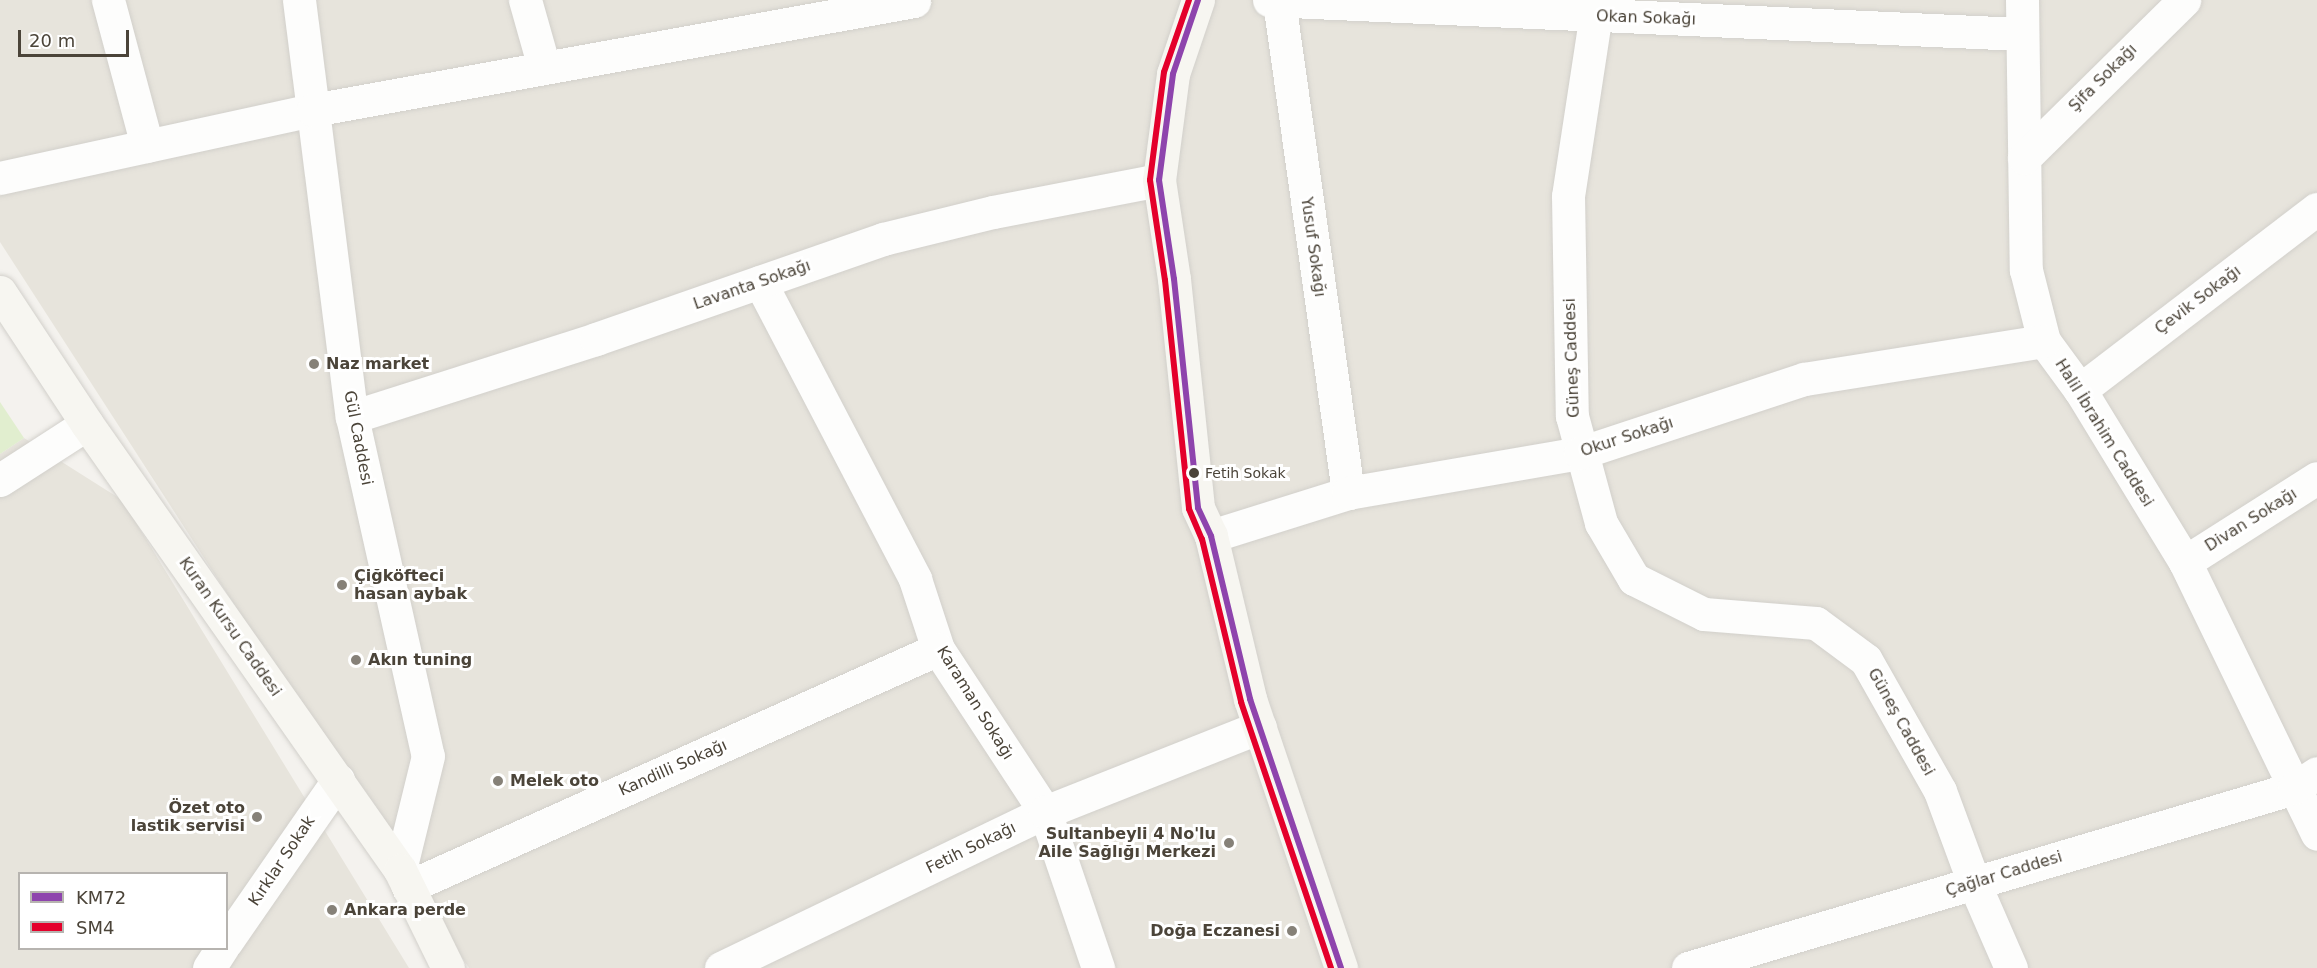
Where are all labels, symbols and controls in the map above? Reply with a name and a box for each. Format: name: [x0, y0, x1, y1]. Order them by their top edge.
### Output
street label: Okan Sokağı: [1596, 7, 1696, 29]
scale bar: [21, 18, 132, 56]
text: 20 m: [29, 30, 75, 51]
street label: Şifa Sokağı: [2065, 40, 2141, 116]
street label: Yusuf Sokağı: [1296, 196, 1330, 298]
street label: Lavanta Sokağı: [691, 256, 813, 314]
street label: Çevik Sokağı: [2151, 261, 2245, 339]
street label: Güneş Caddesi: [1560, 298, 1584, 418]
place label: Naz market: [326, 354, 429, 374]
street label: Halil İbrahim Caddesi: [2051, 356, 2157, 510]
marker: Naz market: [307, 357, 321, 371]
street label: Gül Caddesi: [339, 389, 377, 487]
street label: Okur Sokağı: [1578, 413, 1676, 461]
place label: Fetih Sokak: [1205, 465, 1286, 481]
marker: Fetih Sokak: [1188, 467, 1200, 479]
street label: Divan Sokağı: [2202, 484, 2300, 556]
street label: Kuran Kursu Caddesi: [175, 554, 285, 700]
place label: Çiğköfteci hasan aybak: [354, 566, 467, 604]
marker: Çiğköfteci hasan aybak: [335, 578, 349, 592]
street label: Karaman Sokağı: [932, 643, 1018, 763]
place label: Akın tuning: [368, 650, 472, 670]
marker: Akın tuning: [349, 653, 363, 667]
street label: Güneş Caddesi: [1864, 665, 1938, 779]
street label: Kandilli Sokağı: [616, 736, 730, 800]
place label: Melek oto: [510, 771, 599, 791]
marker: Melek oto: [491, 774, 505, 788]
place label: Özet oto lastik servisi: [131, 798, 245, 836]
marker: Özet oto lastik servisi: [250, 810, 264, 824]
street label: Kırklar Sokak: [245, 812, 319, 910]
street label: Fetih Sokağı: [923, 818, 1019, 878]
place label: Sultanbeyli 4 No'lu Aile Sağlığı Merkezi: [1038, 824, 1216, 862]
marker: Sultanbeyli 4 No'lu Aile Sağlığı Merkezi: [1220, 834, 1238, 852]
street label: Çağlar Caddesi: [1943, 847, 2065, 901]
legend: [18, 872, 228, 950]
text: KM72: [76, 887, 126, 908]
place label: Ankara perde: [344, 900, 466, 920]
marker: Ankara perde: [325, 903, 339, 917]
text: SM4: [76, 917, 114, 938]
place label: Doğa Eczanesi: [1150, 921, 1280, 941]
marker: Doğa Eczanesi: [1285, 924, 1299, 938]

